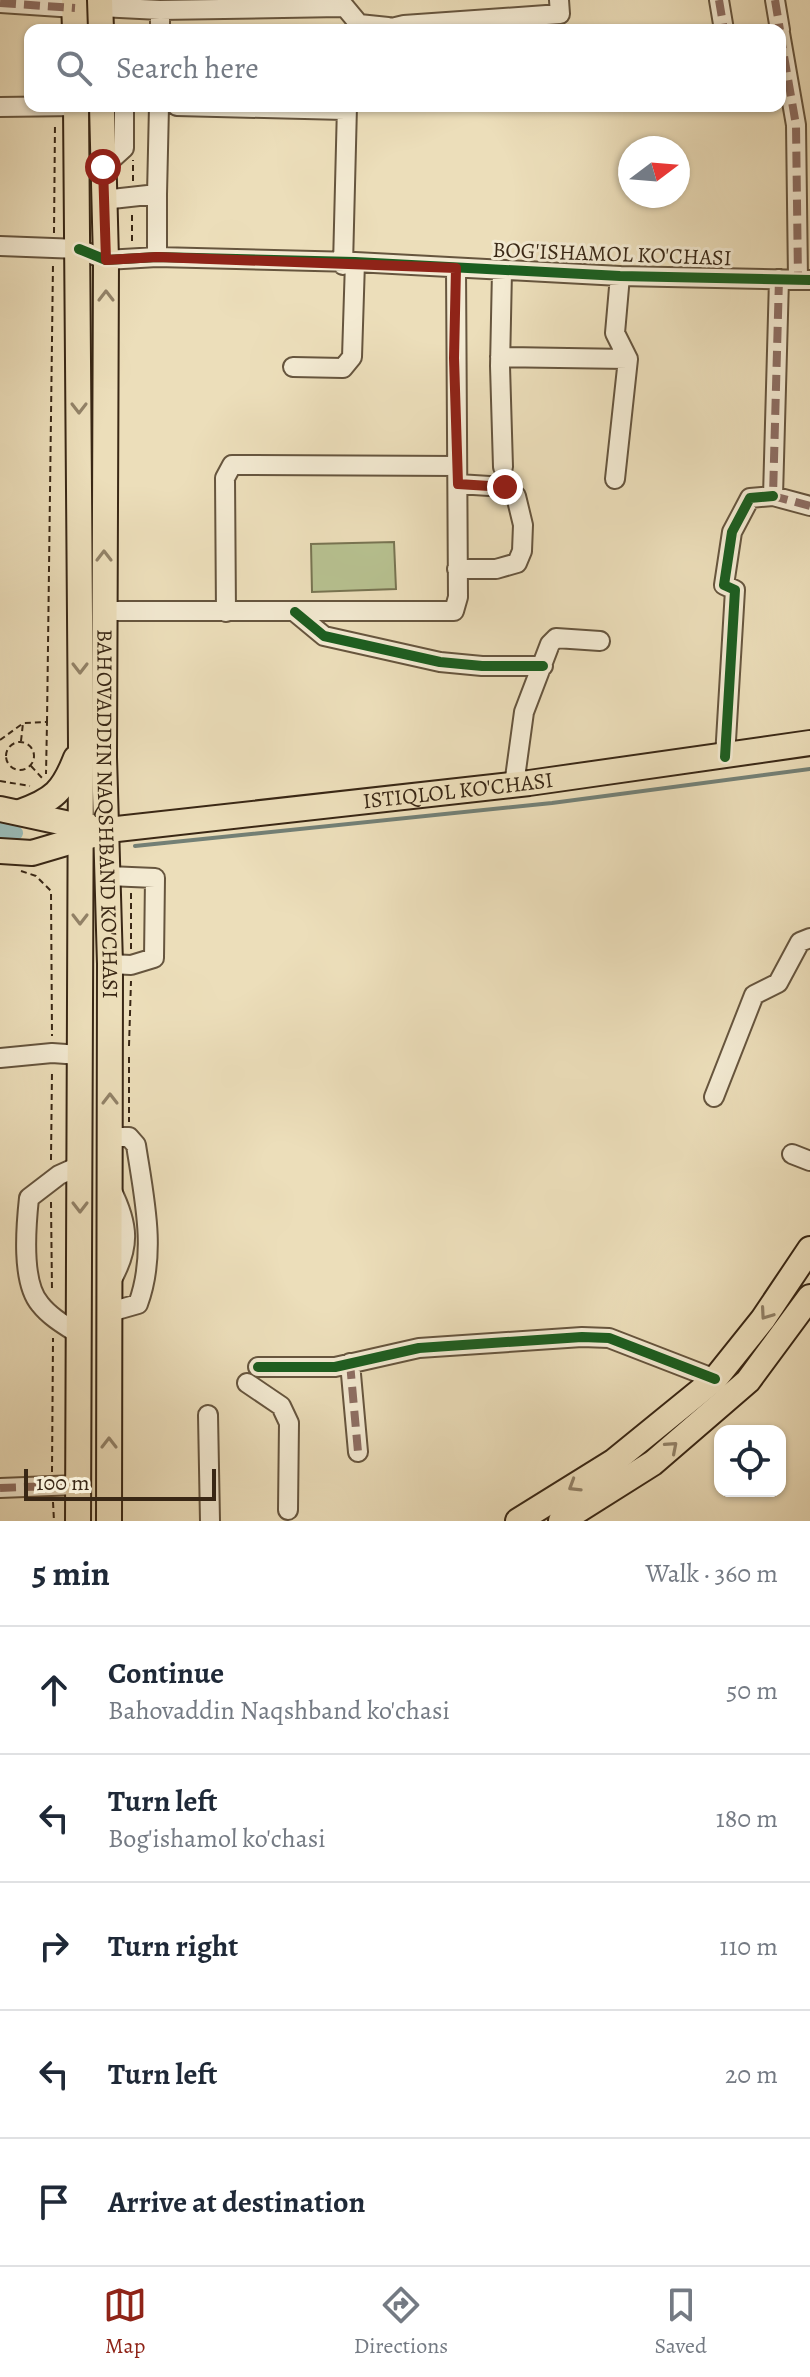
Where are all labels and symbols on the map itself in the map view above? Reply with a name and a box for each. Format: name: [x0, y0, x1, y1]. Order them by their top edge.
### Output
north arrow: [618, 136, 690, 208]
route start: [85, 149, 121, 185]
street label: BOG'ISHAMOL KO'CHASI: [492, 235, 732, 273]
one-way arrow: [97, 289, 114, 302]
one-way arrow: [70, 402, 88, 415]
route end: [487, 469, 523, 505]
one-way arrow: [96, 549, 113, 562]
street label: BAHOVADDIN NAQSHBAND KO'CHASI: [89, 629, 125, 999]
one-way arrow: [72, 662, 89, 675]
street label: ISTIQLOL KO'CHASI: [361, 765, 555, 816]
one-way arrow: [71, 913, 89, 926]
one-way arrow: [101, 1092, 119, 1105]
one-way arrow: [71, 1201, 89, 1214]
one-way arrow: [761, 1305, 776, 1320]
one-way arrow: [100, 1436, 118, 1449]
one-way arrow: [663, 1442, 677, 1457]
scale bar: [24, 1465, 216, 1501]
one-way arrow: [568, 1476, 583, 1492]

